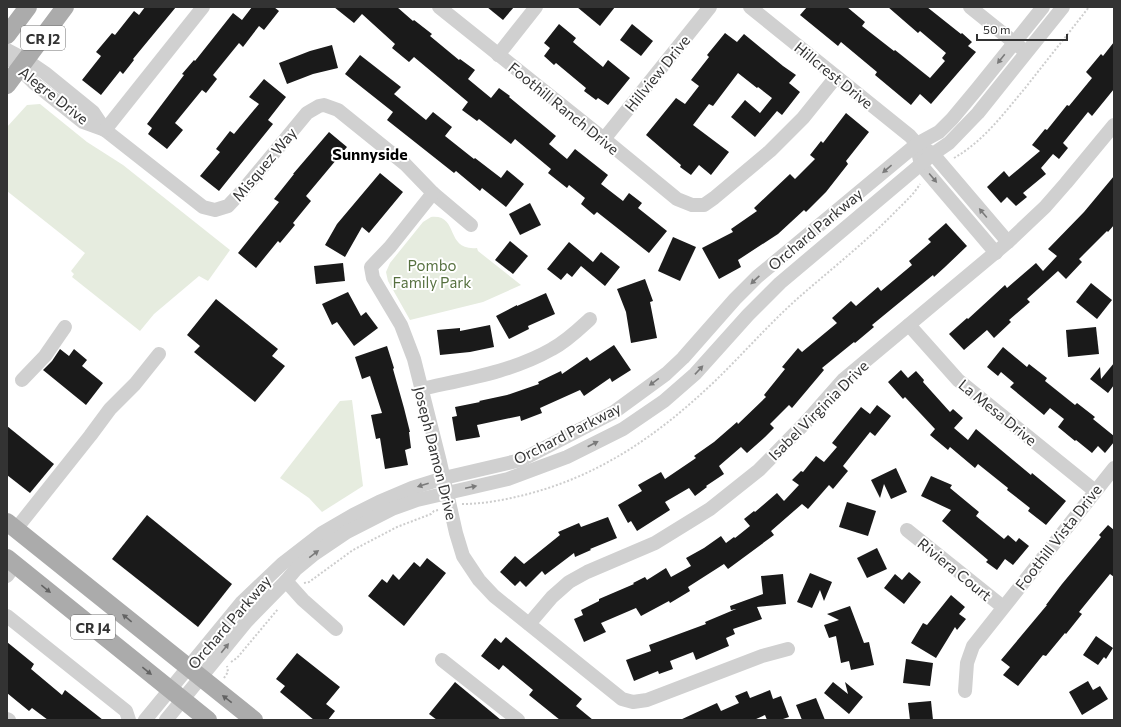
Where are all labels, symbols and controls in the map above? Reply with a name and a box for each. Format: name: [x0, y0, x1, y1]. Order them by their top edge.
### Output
scale bar: [977, 16, 1067, 42]
text: 50 m: [983, 22, 1011, 36]
road number: CR J2: [21, 26, 65, 50]
street label: Hillview Drive: [621, 31, 693, 115]
street label: Hillcrest Drive: [791, 38, 877, 112]
one-way arrow: [997, 54, 1006, 65]
street label: Foothill Ranch Drive: [505, 58, 623, 158]
street label: Alegre Drive: [16, 62, 92, 128]
street label: Misquez Way: [228, 123, 300, 204]
district label: Sunnyside: [332, 144, 408, 163]
one-way arrow: [882, 165, 892, 174]
one-way arrow: [928, 173, 937, 184]
street label: Orchard Parkway: [764, 184, 866, 274]
one-way arrow: [978, 207, 987, 218]
park label: Pombo Family Park: [393, 256, 471, 291]
one-way arrow: [750, 275, 760, 284]
street label: Isabel Virginia Drive: [764, 356, 872, 464]
one-way arrow: [694, 365, 703, 375]
street label: La Mesa Drive: [955, 375, 1041, 449]
one-way arrow: [649, 378, 660, 386]
street label: Joseph Damon Drive: [411, 384, 461, 522]
street label: Orchard Parkway: [510, 398, 624, 468]
one-way arrow: [587, 441, 598, 447]
street label: Foothill Vista Drive: [1011, 480, 1105, 593]
one-way arrow: [417, 482, 429, 488]
one-way arrow: [465, 484, 477, 490]
street label: Riviera Court: [914, 534, 996, 604]
one-way arrow: [309, 550, 320, 559]
street label: Orchard Parkway: [184, 571, 275, 672]
one-way arrow: [40, 585, 51, 594]
one-way arrow: [122, 614, 132, 623]
road number: CR J4: [71, 615, 115, 639]
one-way arrow: [221, 642, 230, 653]
one-way arrow: [141, 666, 152, 675]
one-way arrow: [222, 695, 233, 703]

